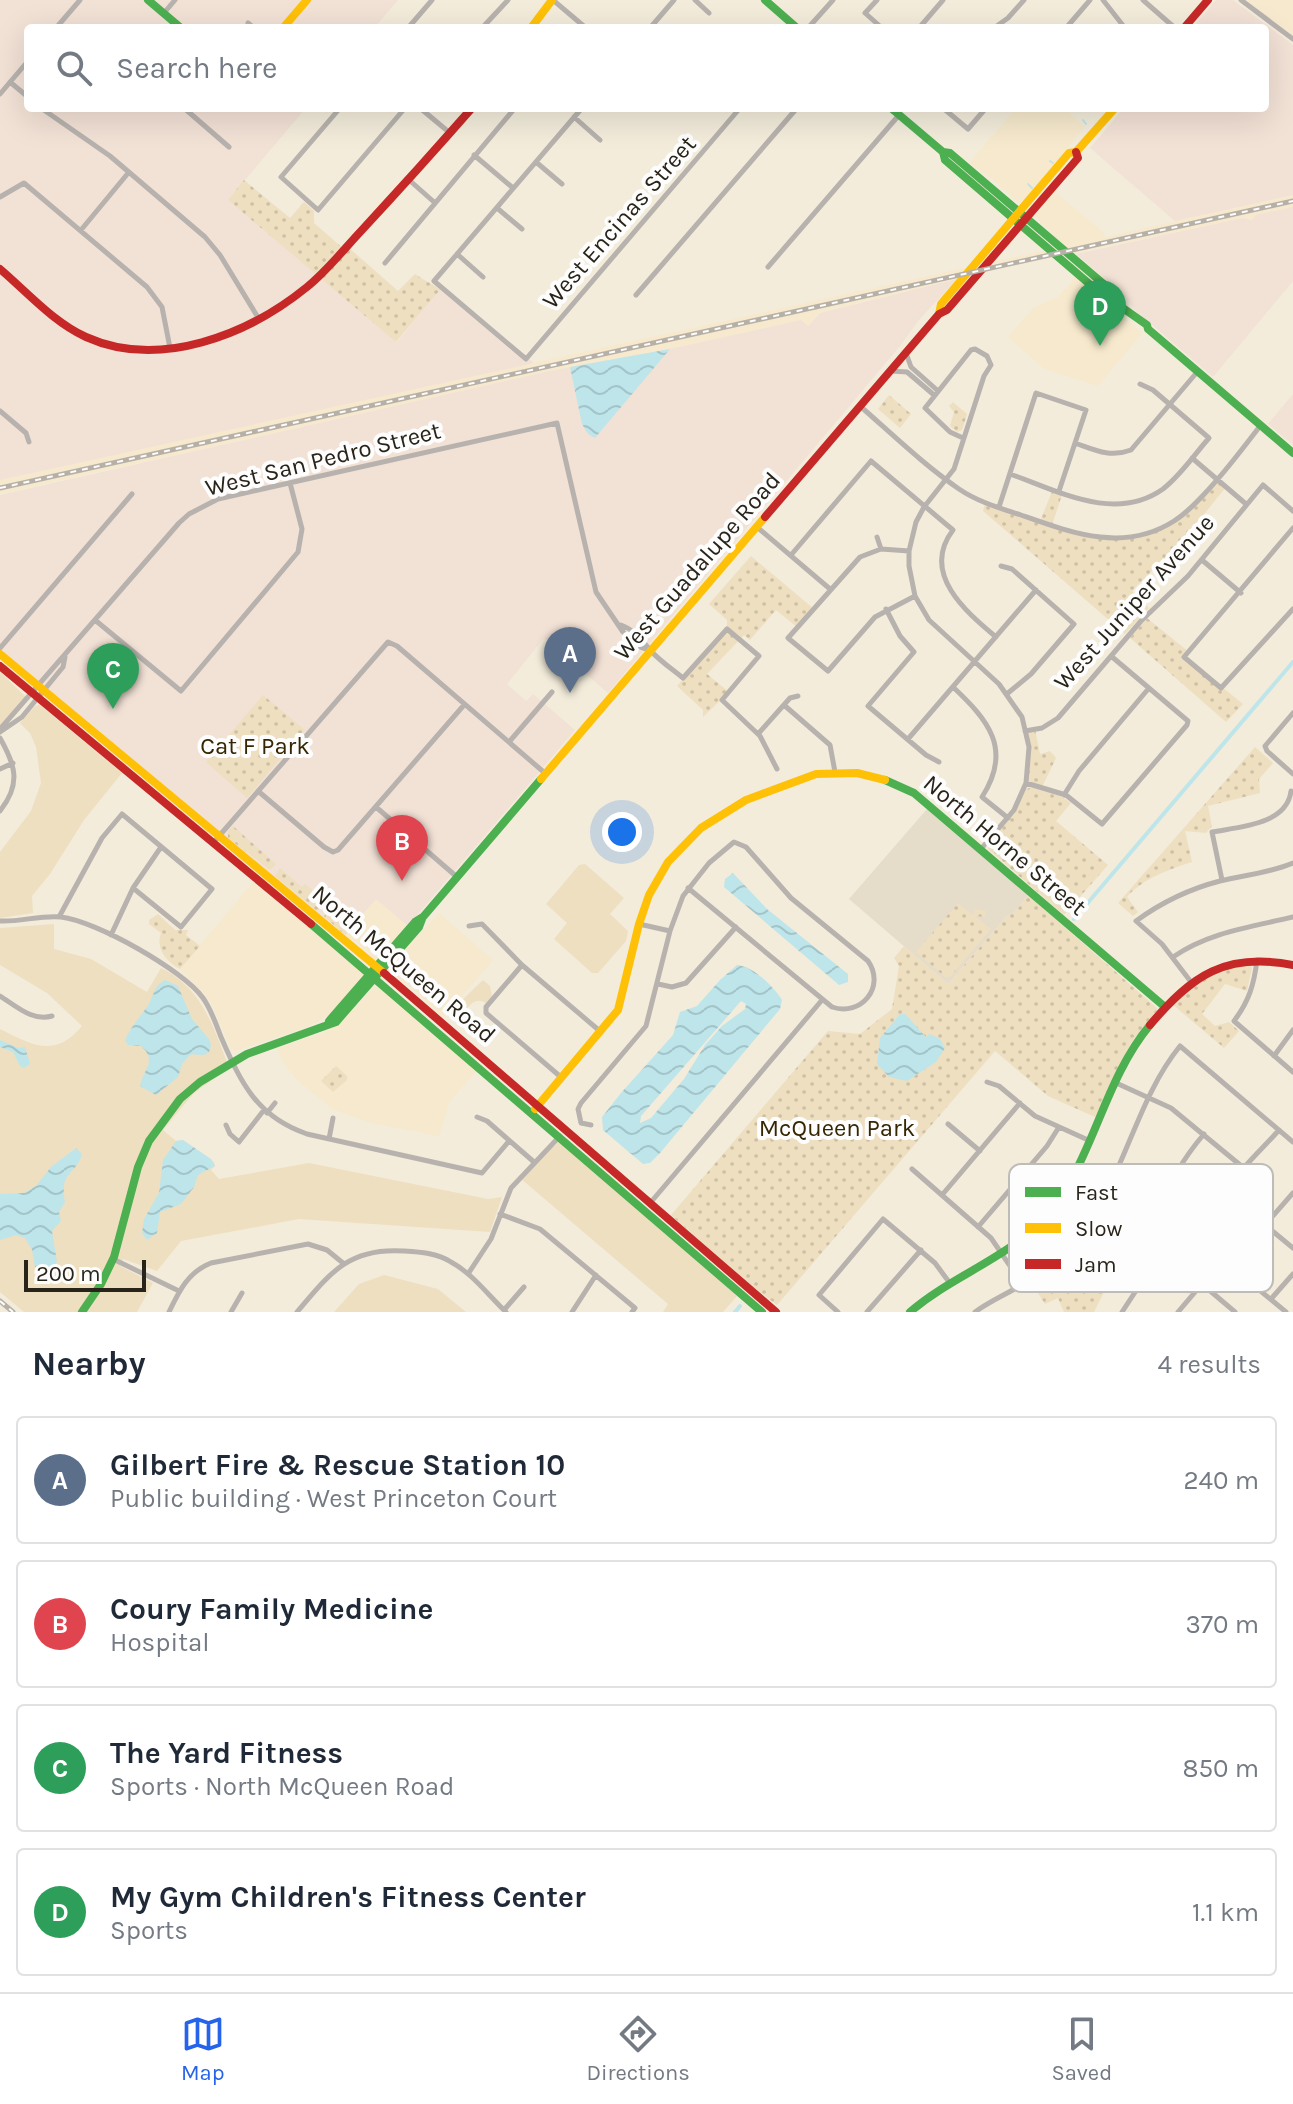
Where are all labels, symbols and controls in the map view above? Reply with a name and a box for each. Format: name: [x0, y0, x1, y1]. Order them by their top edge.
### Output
search box: [24, 24, 1269, 112]
icon: search: [52, 46, 96, 90]
text: Search here: [116, 50, 277, 86]
street label: West Encinas Street: [536, 130, 702, 314]
pin: D: [1074, 280, 1126, 346]
street label: West San Pedro Street: [202, 416, 444, 502]
street label: West Guadalupe Road: [608, 466, 786, 666]
street label: West Juniper Avenue: [1048, 509, 1220, 695]
pin: A: [544, 627, 596, 693]
pin: C: [87, 643, 139, 709]
park label: Cat F Park: [200, 732, 310, 760]
street label: North Horne Street: [918, 769, 1092, 921]
your location: [602, 812, 642, 852]
pin: B: [376, 815, 428, 881]
street label: North McQueen Road: [307, 879, 501, 1049]
park label: McQueen Park: [759, 1114, 915, 1142]
legend: [1009, 1164, 1273, 1292]
text: Fast: [1075, 1180, 1118, 1206]
text: Slow: [1075, 1216, 1122, 1242]
text: Jam: [1075, 1252, 1117, 1278]
scale bar: [24, 1256, 146, 1292]
text: 200 m: [36, 1261, 101, 1287]
text: Nearby: [32, 1344, 146, 1384]
text: 4 results: [1157, 1349, 1261, 1380]
text: Gilbert Fire & Rescue Station 10: [110, 1447, 565, 1483]
text: A: [52, 1465, 68, 1496]
text: 240 m: [1183, 1465, 1259, 1496]
text: Public building · West Princeton Court: [110, 1483, 557, 1514]
text: Coury Family Medicine: [110, 1591, 433, 1627]
text: B: [52, 1609, 68, 1640]
text: 370 m: [1186, 1609, 1259, 1640]
text: Hospital: [110, 1627, 210, 1658]
text: The Yard Fitness: [110, 1735, 343, 1771]
text: C: [52, 1753, 68, 1784]
text: 850 m: [1182, 1753, 1259, 1784]
text: Sports · North McQueen Road: [110, 1771, 455, 1802]
text: My Gym Children's Fitness Center: [110, 1879, 586, 1915]
text: D: [51, 1897, 69, 1928]
text: 1.1 km: [1192, 1897, 1259, 1928]
text: Sports: [110, 1915, 188, 1946]
tab: Map: [181, 2012, 225, 2086]
tab: Directions: [586, 2012, 690, 2086]
tab: Saved: [1051, 2012, 1112, 2086]

